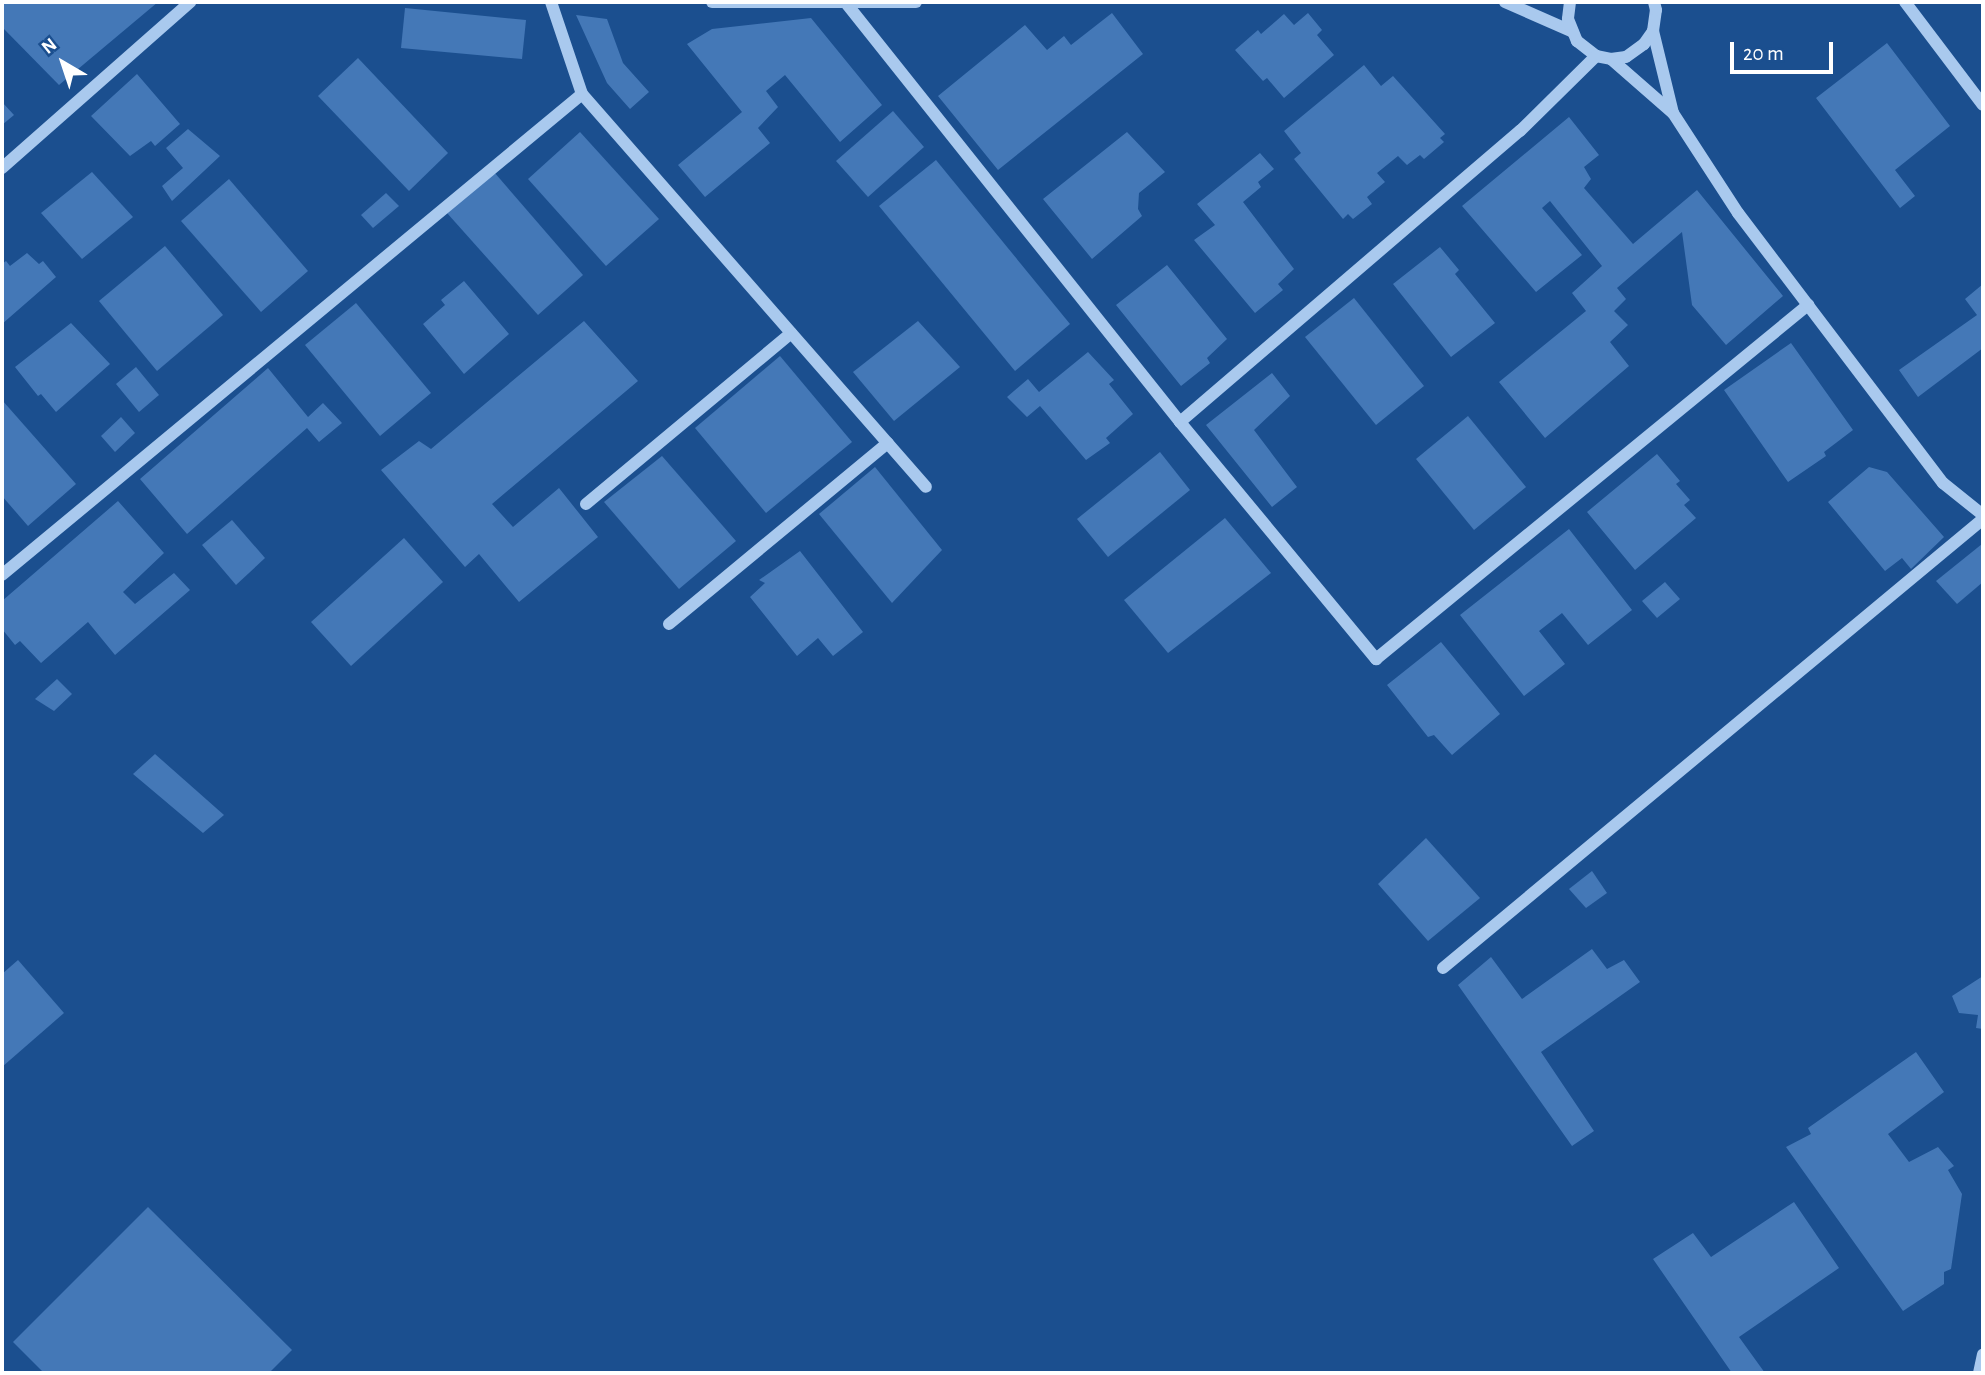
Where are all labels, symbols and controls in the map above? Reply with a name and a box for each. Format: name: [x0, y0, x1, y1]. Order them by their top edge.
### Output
north arrow: [28, 28, 98, 98]
scale bar: [1733, 28, 1836, 72]
text: N: [38, 35, 61, 58]
text: 20 m: [1743, 43, 1784, 64]

